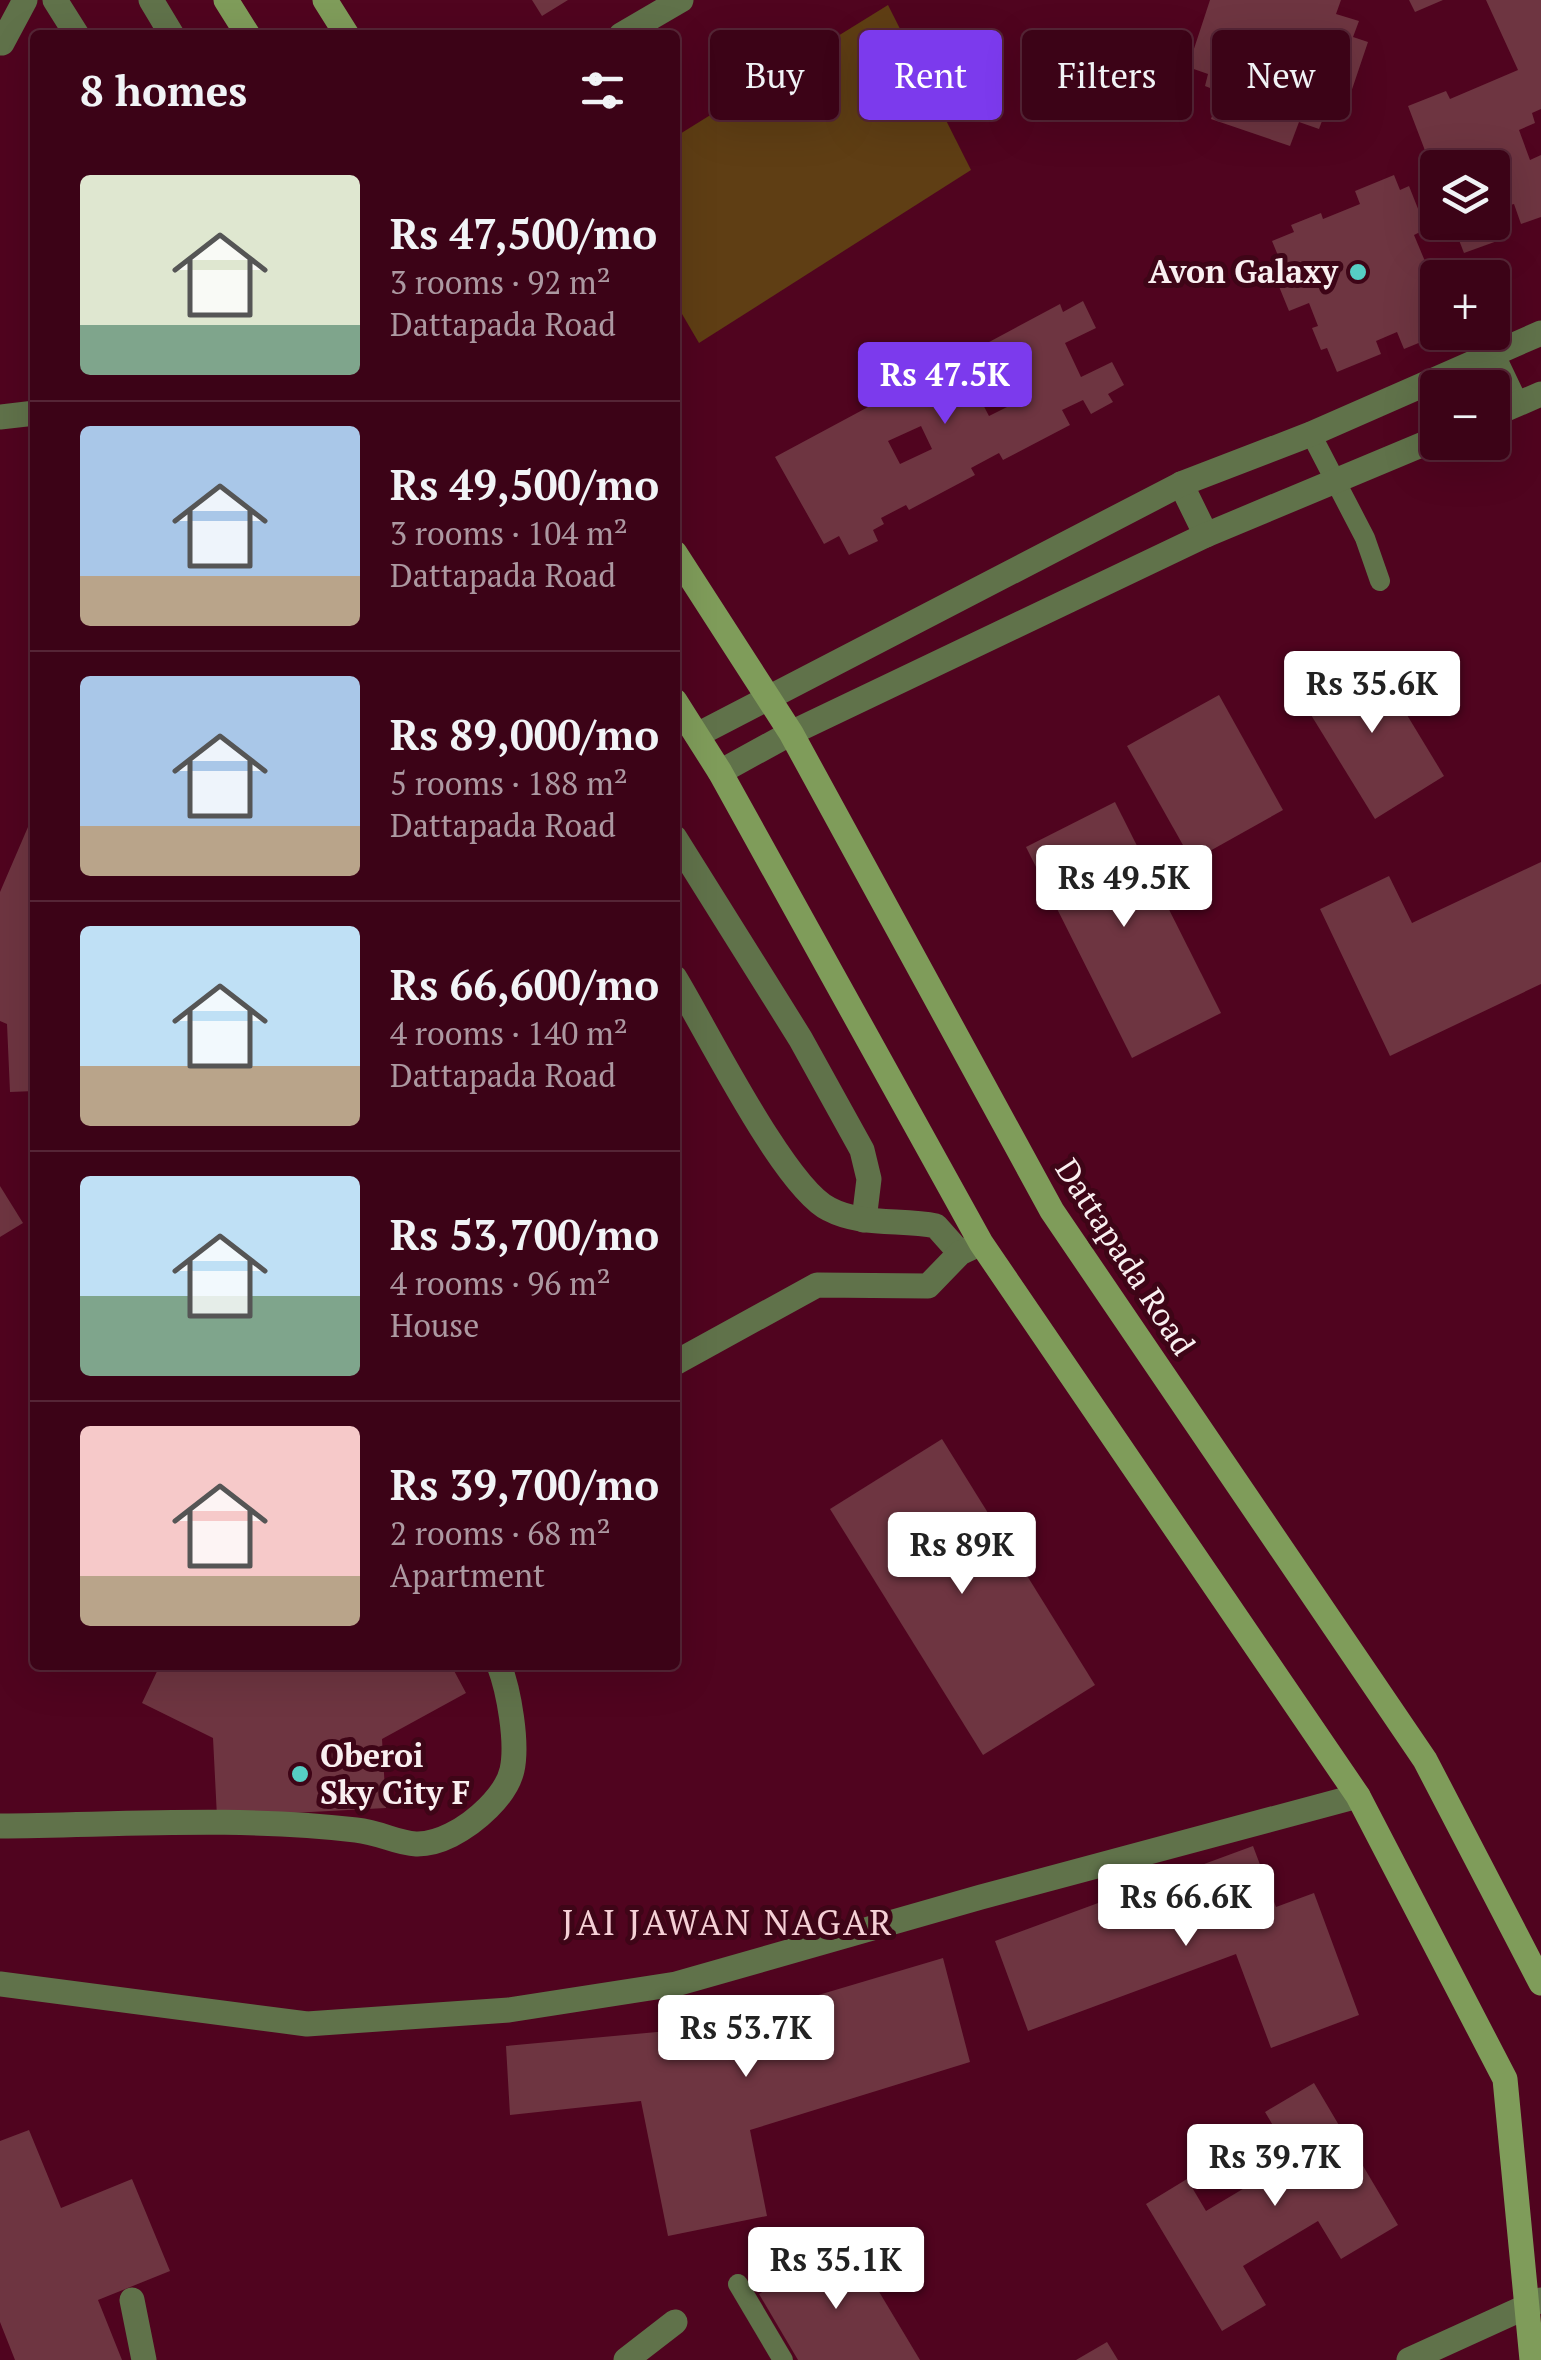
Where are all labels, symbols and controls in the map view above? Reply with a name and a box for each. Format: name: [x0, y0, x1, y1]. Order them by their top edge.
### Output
chip: Buy: [710, 30, 839, 120]
chip: Rent: [859, 30, 1002, 120]
chip: Filters: [1022, 30, 1192, 120]
chip: New: [1212, 30, 1350, 120]
text: 8 homes: [80, 62, 247, 118]
icon: filters: [575, 63, 630, 118]
map controls: [1420, 150, 1510, 460]
button: layers: [1420, 150, 1510, 240]
text: Rs 47,500/mo: [390, 205, 657, 261]
icon: home: [160, 215, 280, 335]
place label: Avon Galaxy: [1148, 250, 1339, 292]
button: +: [1420, 260, 1510, 350]
text: 3 rooms · 92 m²: [390, 261, 611, 303]
marker: Avon Galaxy: [1347, 261, 1369, 283]
text: Dattapada Road: [390, 303, 616, 345]
pin: Rs 47.5K: [842, 342, 1048, 427]
text: Rs 47.5K: [880, 353, 1010, 395]
button: −: [1420, 370, 1510, 460]
text: Rs 49,500/mo: [390, 456, 659, 512]
icon: home: [160, 466, 280, 586]
text: 3 rooms · 104 m²: [390, 512, 628, 554]
text: Dattapada Road: [390, 554, 616, 596]
pin: Rs 35.6K: [1269, 651, 1475, 736]
text: Rs 35.6K: [1306, 662, 1438, 704]
text: Rs 89,000/mo: [390, 706, 659, 762]
icon: home: [160, 716, 280, 836]
text: 5 rooms · 188 m²: [390, 762, 628, 804]
text: Dattapada Road: [390, 804, 616, 846]
pin: Rs 49.5K: [1021, 845, 1227, 930]
text: Rs 49.5K: [1058, 856, 1190, 898]
text: Rs 66,600/mo: [390, 956, 659, 1012]
icon: home: [160, 966, 280, 1086]
text: 4 rooms · 140 m²: [390, 1012, 628, 1054]
text: Dattapada Road: [390, 1054, 616, 1096]
street label: Dattapada Road: [1047, 1150, 1205, 1363]
text: Rs 53,700/mo: [390, 1206, 659, 1262]
icon: home: [160, 1216, 280, 1336]
text: 4 rooms · 96 m²: [390, 1262, 611, 1304]
text: House: [390, 1304, 479, 1346]
text: Rs 39,700/mo: [390, 1456, 659, 1512]
icon: home: [160, 1466, 280, 1586]
text: 2 rooms · 68 m²: [390, 1512, 611, 1554]
pin: Rs 89K: [881, 1512, 1043, 1597]
text: Rs 89K: [910, 1523, 1014, 1565]
text: Apartment: [390, 1554, 545, 1596]
place label: Oberoi Sky City F: [320, 1734, 470, 1813]
marker: Oberoi Sky City F: [289, 1763, 311, 1785]
pin: Rs 66.6K: [1083, 1864, 1289, 1949]
text: Rs 66.6K: [1120, 1875, 1252, 1917]
district label: JAI JAWAN NAGAR: [562, 1899, 894, 1945]
pin: Rs 53.7K: [643, 1995, 849, 2080]
text: Rs 53.7K: [680, 2006, 812, 2048]
pin: Rs 39.7K: [1172, 2124, 1378, 2209]
text: Rs 39.7K: [1209, 2135, 1341, 2177]
pin: Rs 35.1K: [733, 2227, 939, 2312]
text: Rs 35.1K: [770, 2238, 902, 2280]

